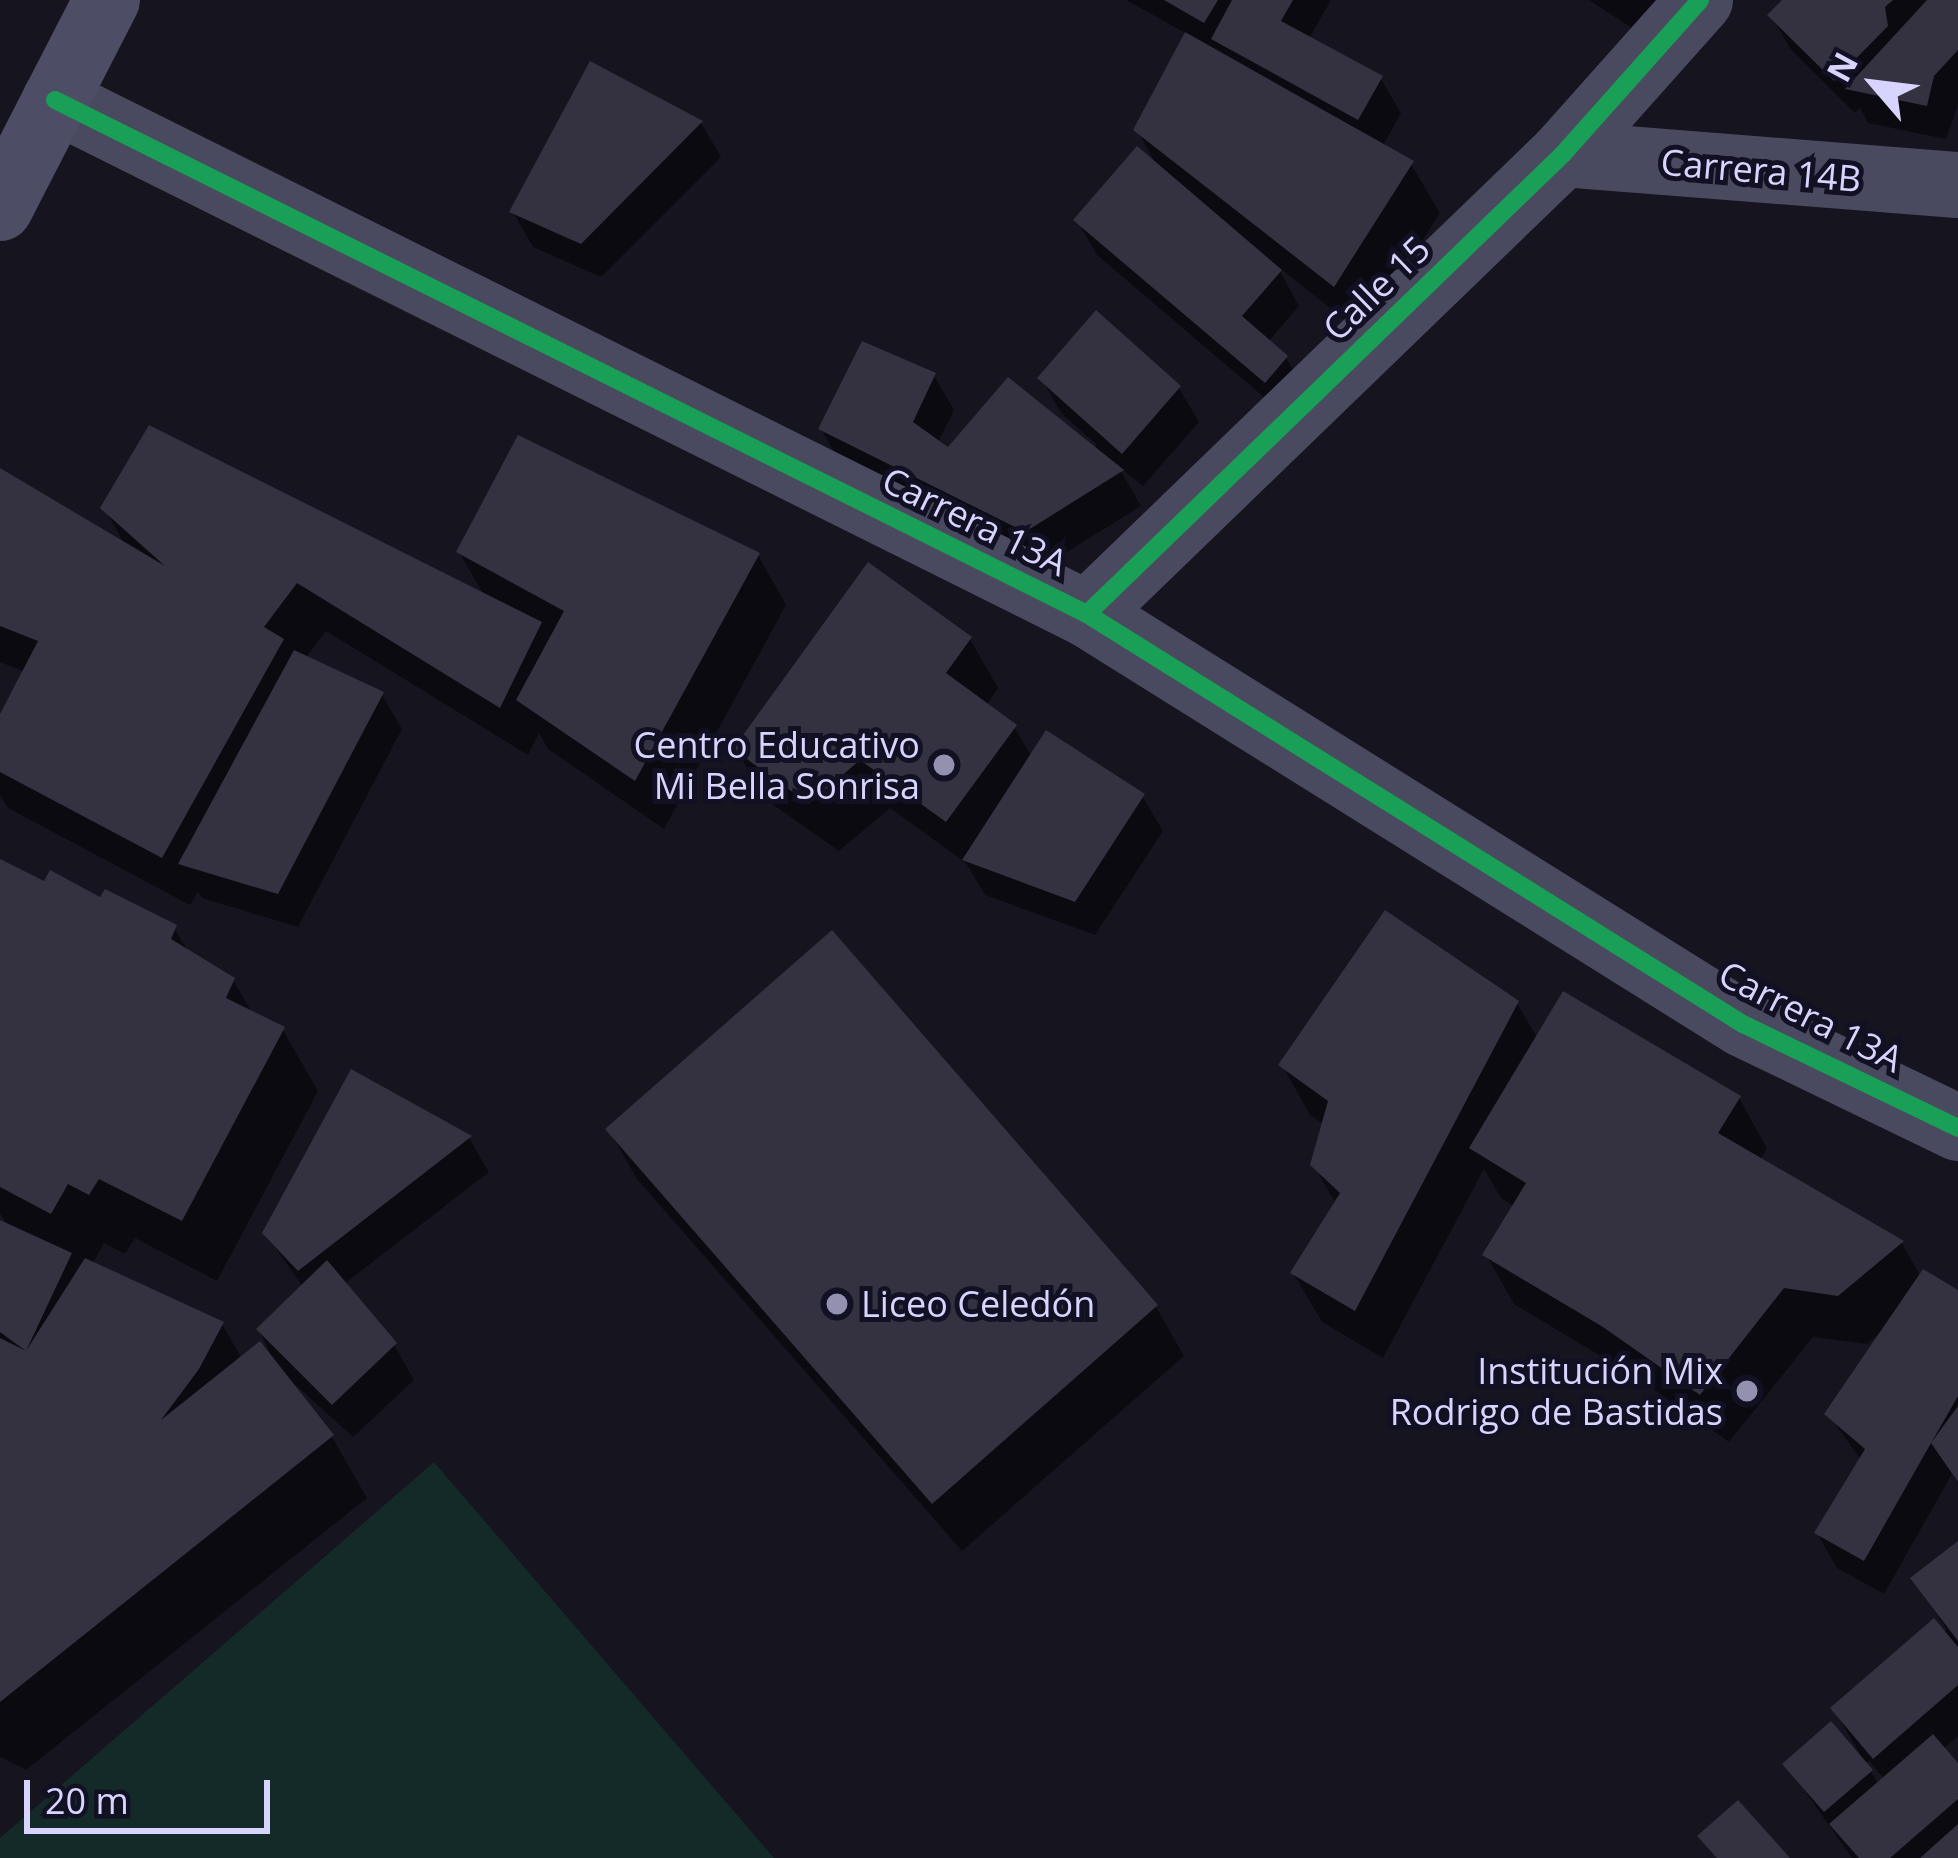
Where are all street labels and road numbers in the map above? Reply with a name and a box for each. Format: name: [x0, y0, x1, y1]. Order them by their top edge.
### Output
street label: Carrera 14B: [1659, 140, 1863, 200]
street label: Calle 15: [1314, 227, 1438, 349]
street label: Carrera 13A: [876, 458, 1074, 584]
street label: Carrera 13A: [1712, 951, 1910, 1081]

